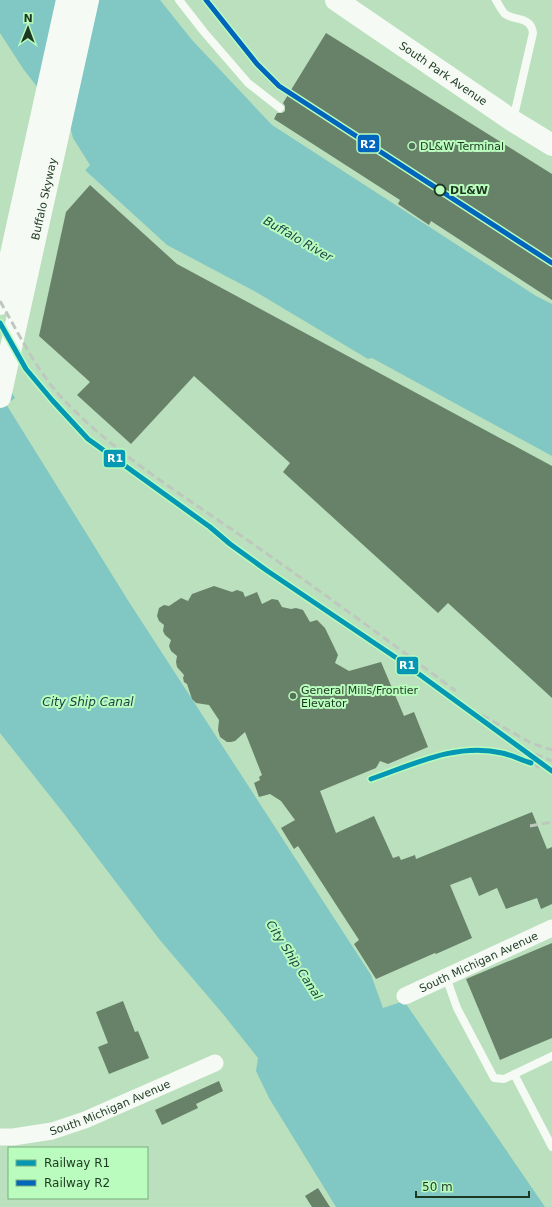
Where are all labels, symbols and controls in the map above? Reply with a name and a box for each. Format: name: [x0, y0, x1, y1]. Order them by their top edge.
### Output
north arrow: [8, 8, 48, 48]
text: N: [23, 12, 33, 25]
street label: South Park Avenue: [397, 39, 490, 109]
line badge: R2: [357, 134, 380, 153]
text: R2: [360, 138, 376, 151]
place label: DL&W Terminal: [420, 140, 504, 153]
marker: DL&W Terminal: [407, 141, 417, 151]
street label: Buffalo Skyway: [29, 156, 60, 241]
marker: DL&W: [433, 183, 447, 197]
place label: DL&W: [450, 184, 488, 197]
water label: Buffalo River: [261, 214, 336, 265]
line badge: R1: [103, 449, 126, 468]
text: R1: [107, 452, 123, 465]
line badge: R1: [396, 656, 419, 675]
text: R1: [399, 659, 415, 672]
place label: General Mills/Frontier Elevator: [301, 684, 419, 710]
marker: General Mills/Frontier Elevator: [288, 691, 298, 701]
water label: City Ship Canal: [42, 695, 134, 709]
water label: City Ship Canal: [263, 918, 325, 1003]
street label: South Michigan Avenue: [417, 929, 540, 995]
street label: South Michigan Avenue: [48, 1077, 173, 1138]
legend: [8, 1147, 148, 1199]
text: Railway R1: [44, 1156, 110, 1170]
scale bar: [416, 1173, 529, 1199]
text: Railway R2: [44, 1176, 110, 1190]
text: 50 m: [422, 1180, 453, 1194]

